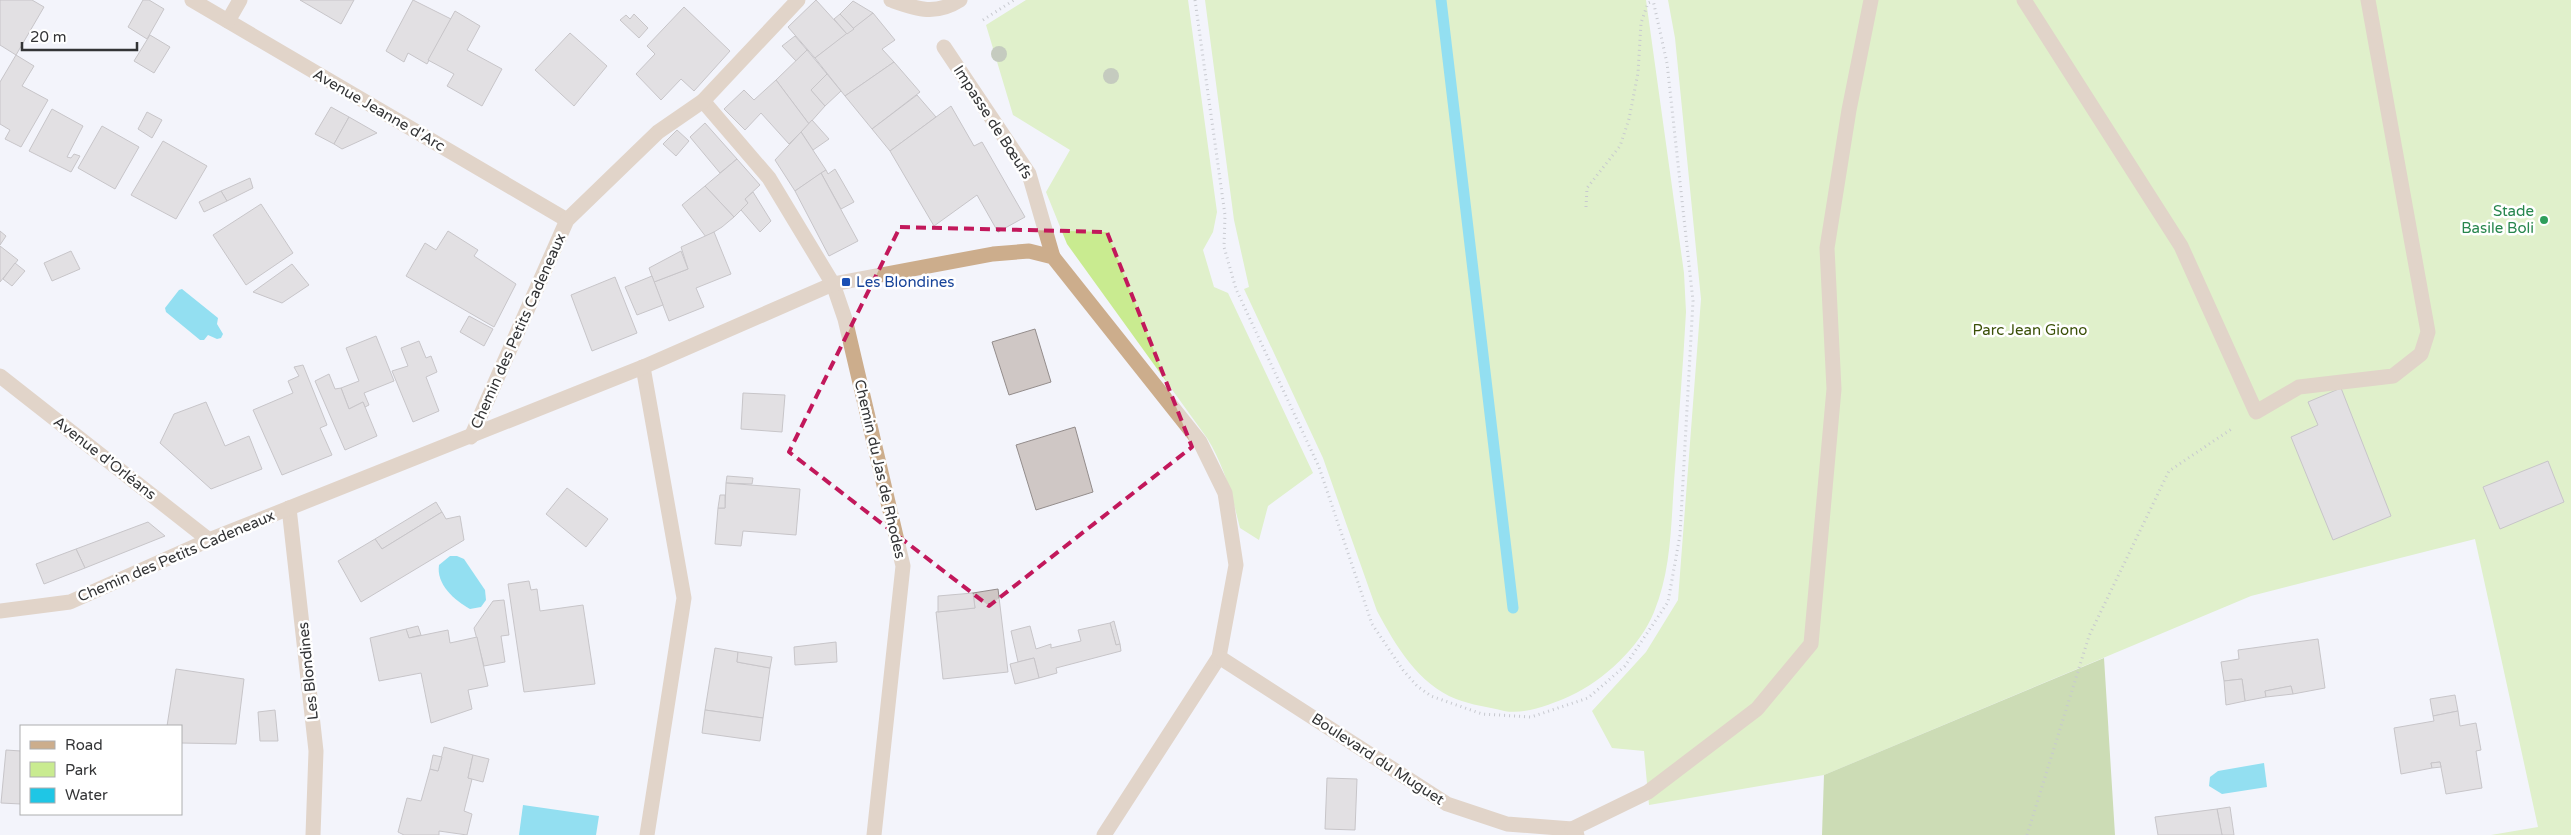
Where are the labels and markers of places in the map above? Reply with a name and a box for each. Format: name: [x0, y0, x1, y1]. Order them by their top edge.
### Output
place label: Stade Basile Boli: [2461, 202, 2534, 237]
marker: Stade Basile Boli: [2538, 214, 2550, 226]
place label: Les Blondines: [856, 273, 955, 291]
marker: Les Blondines: [840, 276, 852, 288]

